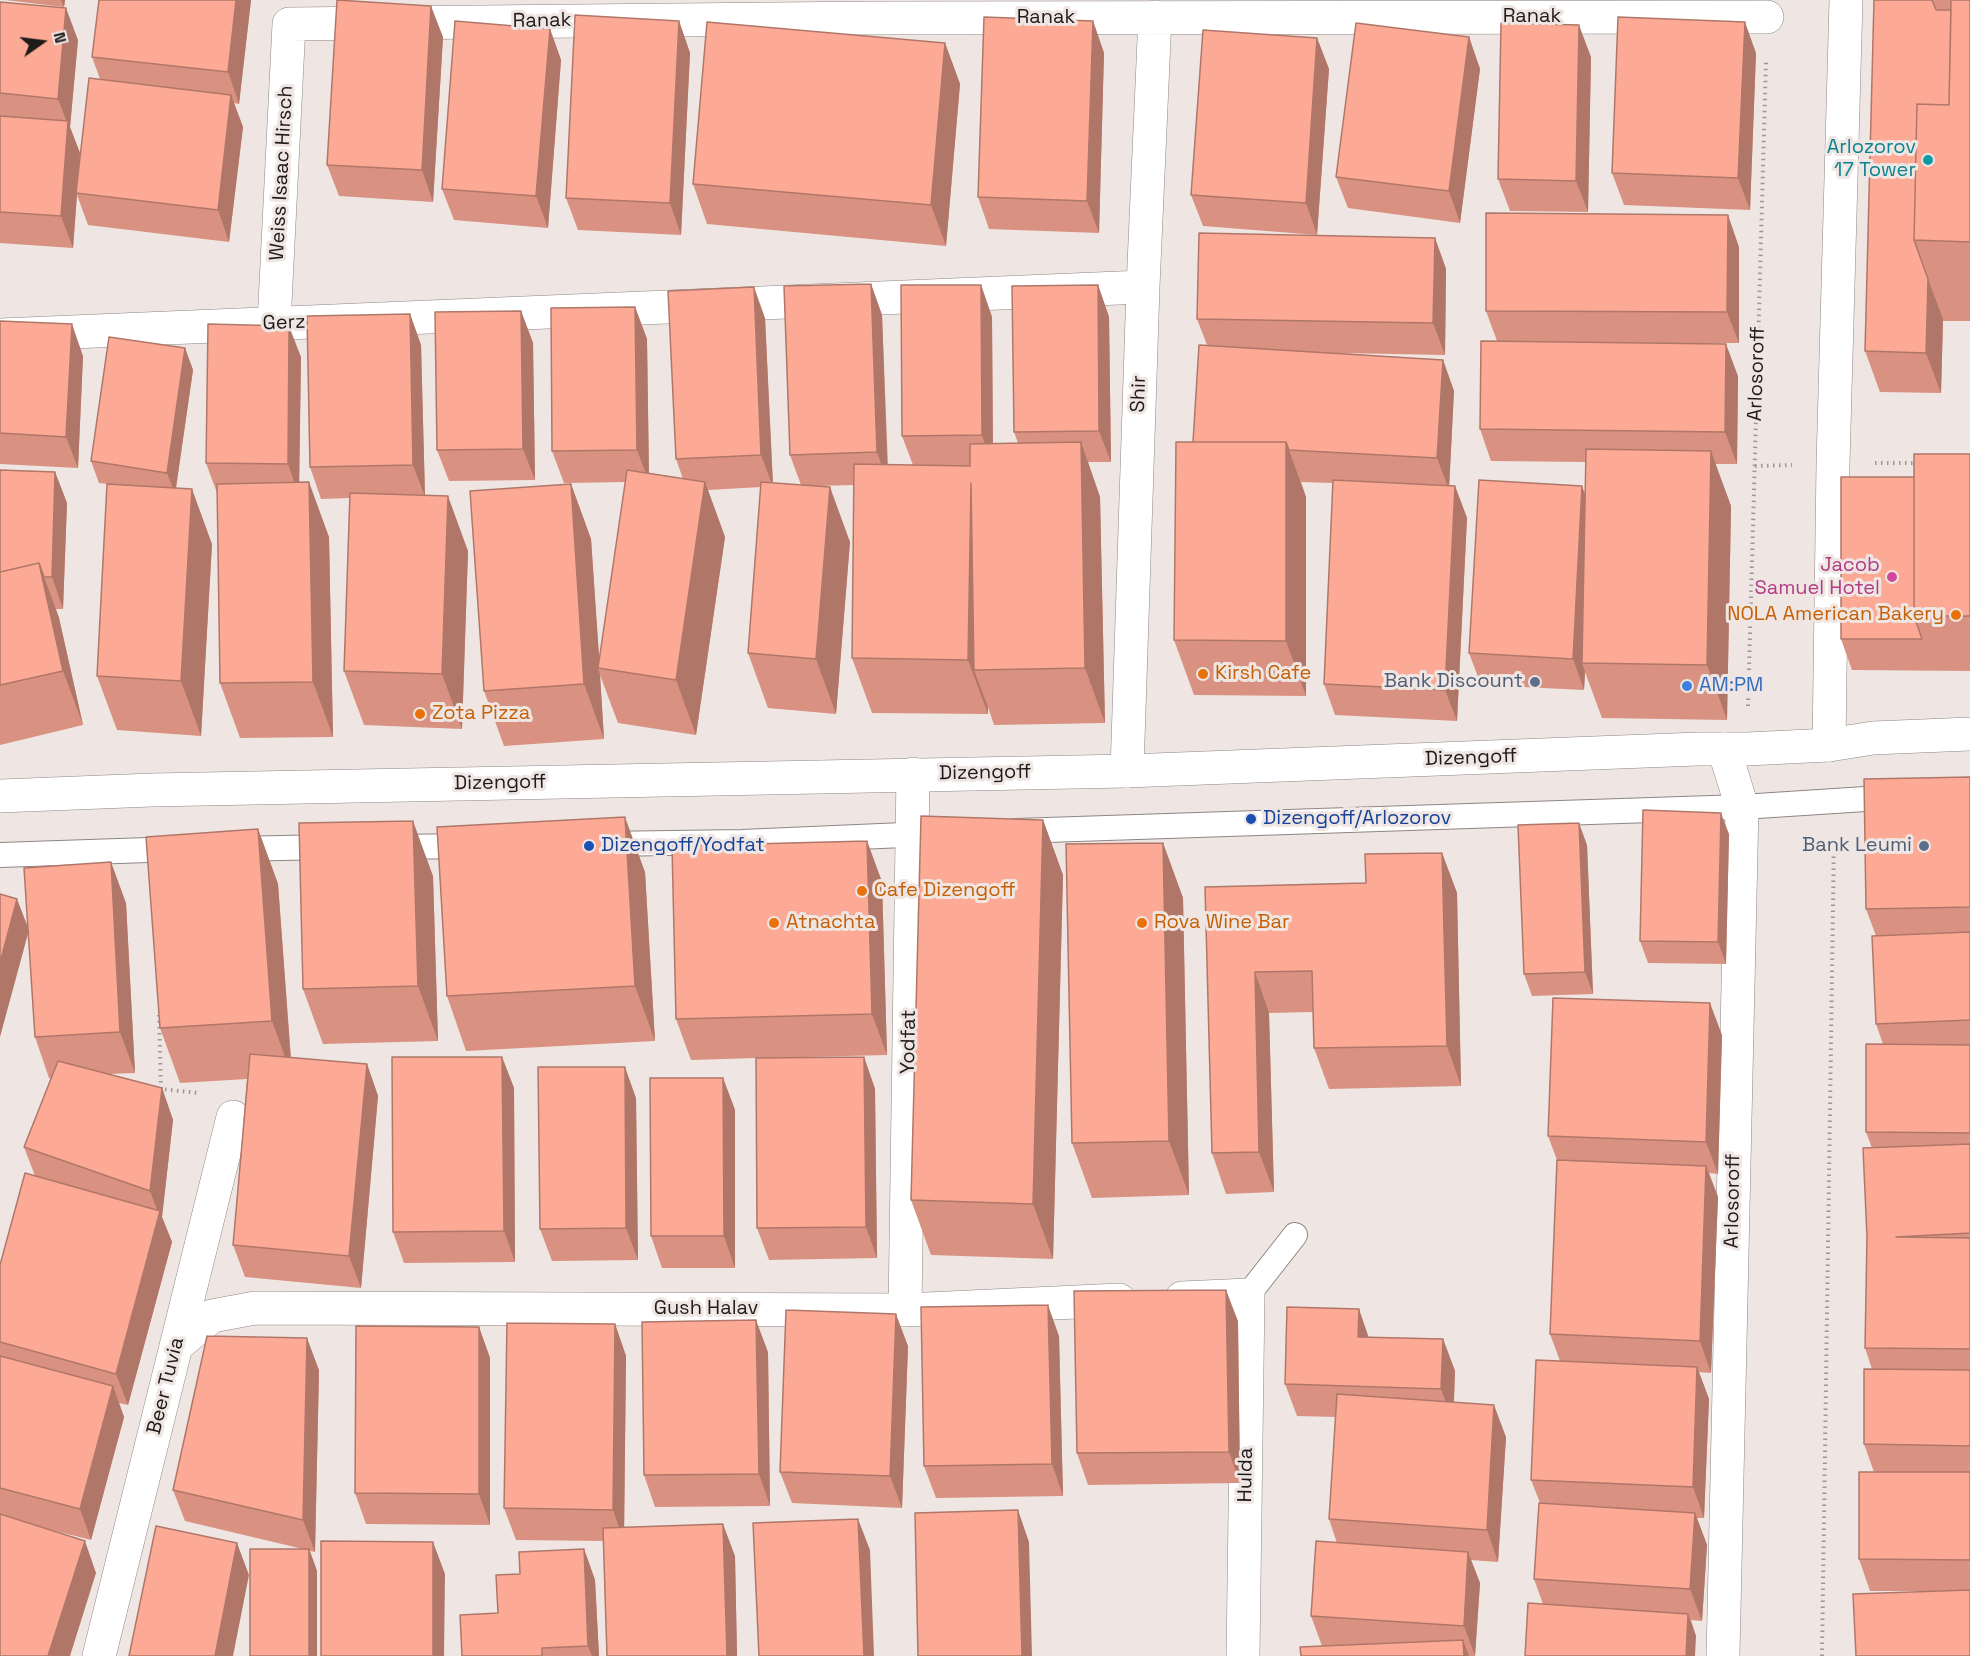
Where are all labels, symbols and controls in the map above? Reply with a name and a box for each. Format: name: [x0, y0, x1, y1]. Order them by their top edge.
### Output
street label: Ranak: [1503, 5, 1561, 29]
street label: Ranak: [1017, 6, 1075, 30]
street label: Ranak: [512, 8, 572, 34]
north arrow: [12, 12, 72, 72]
text: N: [48, 30, 71, 45]
street label: Weiss Isaac Hirsch: [265, 85, 299, 261]
place label: Arlozorov 17 Tower: [1827, 136, 1916, 183]
marker: Arlozorov 17 Tower: [1921, 153, 1935, 167]
street label: Gerz: [262, 310, 306, 336]
street label: Arlosoroff: [1743, 326, 1771, 422]
street label: Shir: [1126, 375, 1152, 413]
place label: Jacob Samuel Hotel: [1754, 554, 1880, 601]
marker: Jacob Samuel Hotel: [1885, 570, 1899, 584]
place label: NOLA American Bakery: [1727, 603, 1944, 627]
marker: NOLA American Bakery: [1949, 608, 1963, 622]
place label: Kirsh Cafe: [1215, 662, 1311, 686]
marker: Kirsh Cafe: [1196, 667, 1210, 681]
place label: Bank Discount: [1384, 670, 1523, 694]
place label: AM:PM: [1699, 674, 1763, 698]
marker: Bank Discount: [1528, 675, 1542, 689]
marker: AM:PM: [1680, 679, 1694, 693]
place label: Zota Pizza: [432, 702, 530, 726]
marker: Zota Pizza: [413, 707, 427, 721]
street label: Dizengoff: [1424, 744, 1518, 772]
street label: Dizengoff: [939, 760, 1031, 786]
street label: Dizengoff: [454, 770, 546, 796]
place label: Dizengoff/Arlozorov: [1263, 807, 1451, 831]
marker: Dizengoff/Arlozorov: [1244, 812, 1258, 826]
place label: Dizengoff/Yodfat: [601, 834, 765, 858]
place label: Bank Leumi: [1802, 834, 1912, 858]
marker: Dizengoff/Yodfat: [582, 839, 596, 853]
marker: Bank Leumi: [1917, 839, 1931, 853]
place label: Cafe Dizengoff: [874, 879, 1015, 903]
marker: Cafe Dizengoff: [855, 884, 869, 898]
place label: Atnachta: [786, 911, 875, 935]
place label: Rova Wine Bar: [1154, 911, 1290, 935]
marker: Atnachta: [767, 916, 781, 930]
marker: Rova Wine Bar: [1135, 916, 1149, 930]
street label: Yodfat: [896, 1010, 922, 1074]
street label: Arlosoroff: [1720, 1153, 1746, 1249]
street label: Gush Halav: [654, 1297, 758, 1321]
street label: Beer Tuvia: [142, 1335, 190, 1437]
street label: Hulda: [1234, 1447, 1258, 1503]

